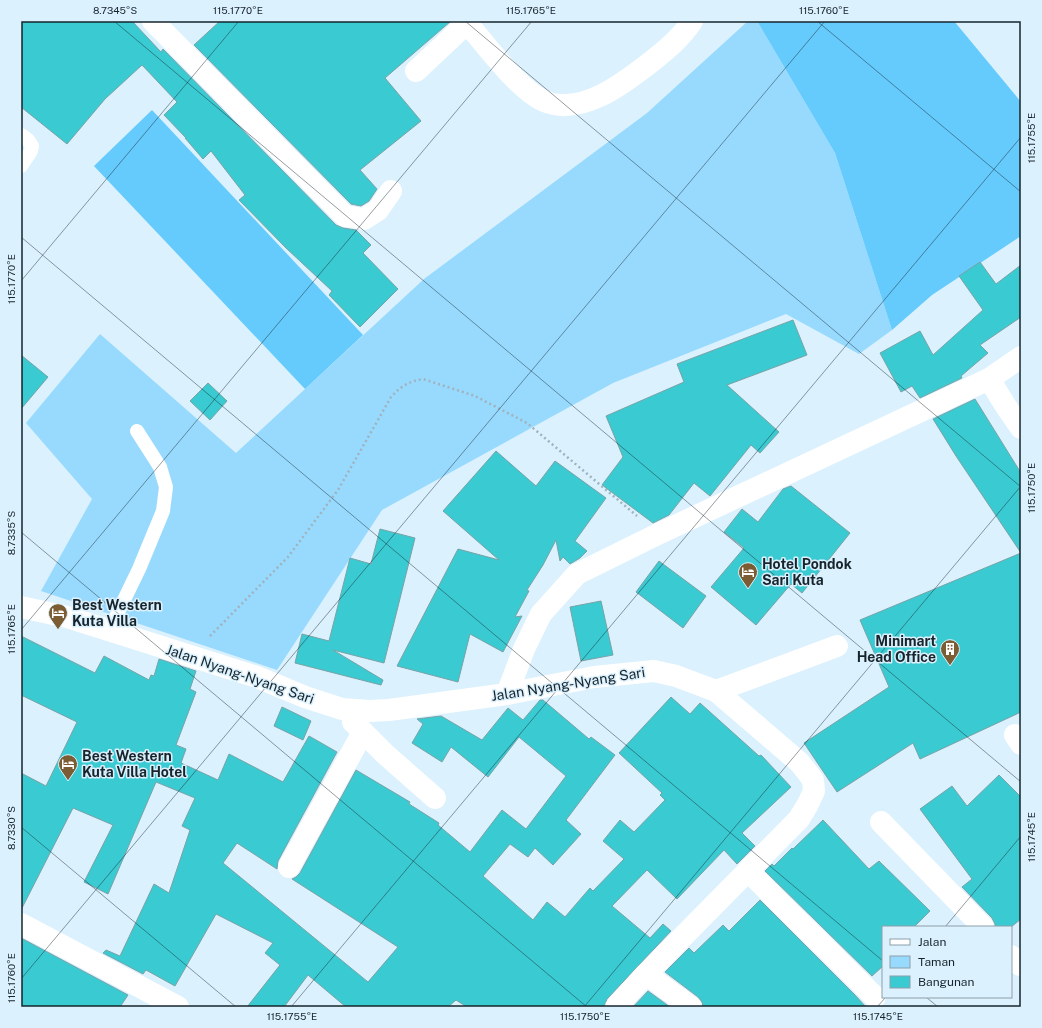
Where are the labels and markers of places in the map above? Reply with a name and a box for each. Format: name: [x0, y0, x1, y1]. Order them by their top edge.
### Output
place label: Hotel Pondok Sari Kuta: [762, 556, 852, 588]
hotel icon: Hotel Pondok Sari Kuta: [737, 561, 759, 589]
place label: Best Western Kuta Villa: [72, 597, 162, 629]
hotel icon: Best Western Kuta Villa: [47, 602, 69, 630]
place label: Minimart Head Office: [857, 633, 936, 665]
building icon: Minimart Head Office: [939, 638, 961, 666]
place label: Best Western Kuta Villa Hotel: [82, 748, 187, 780]
hotel icon: Best Western Kuta Villa Hotel: [57, 753, 79, 781]

